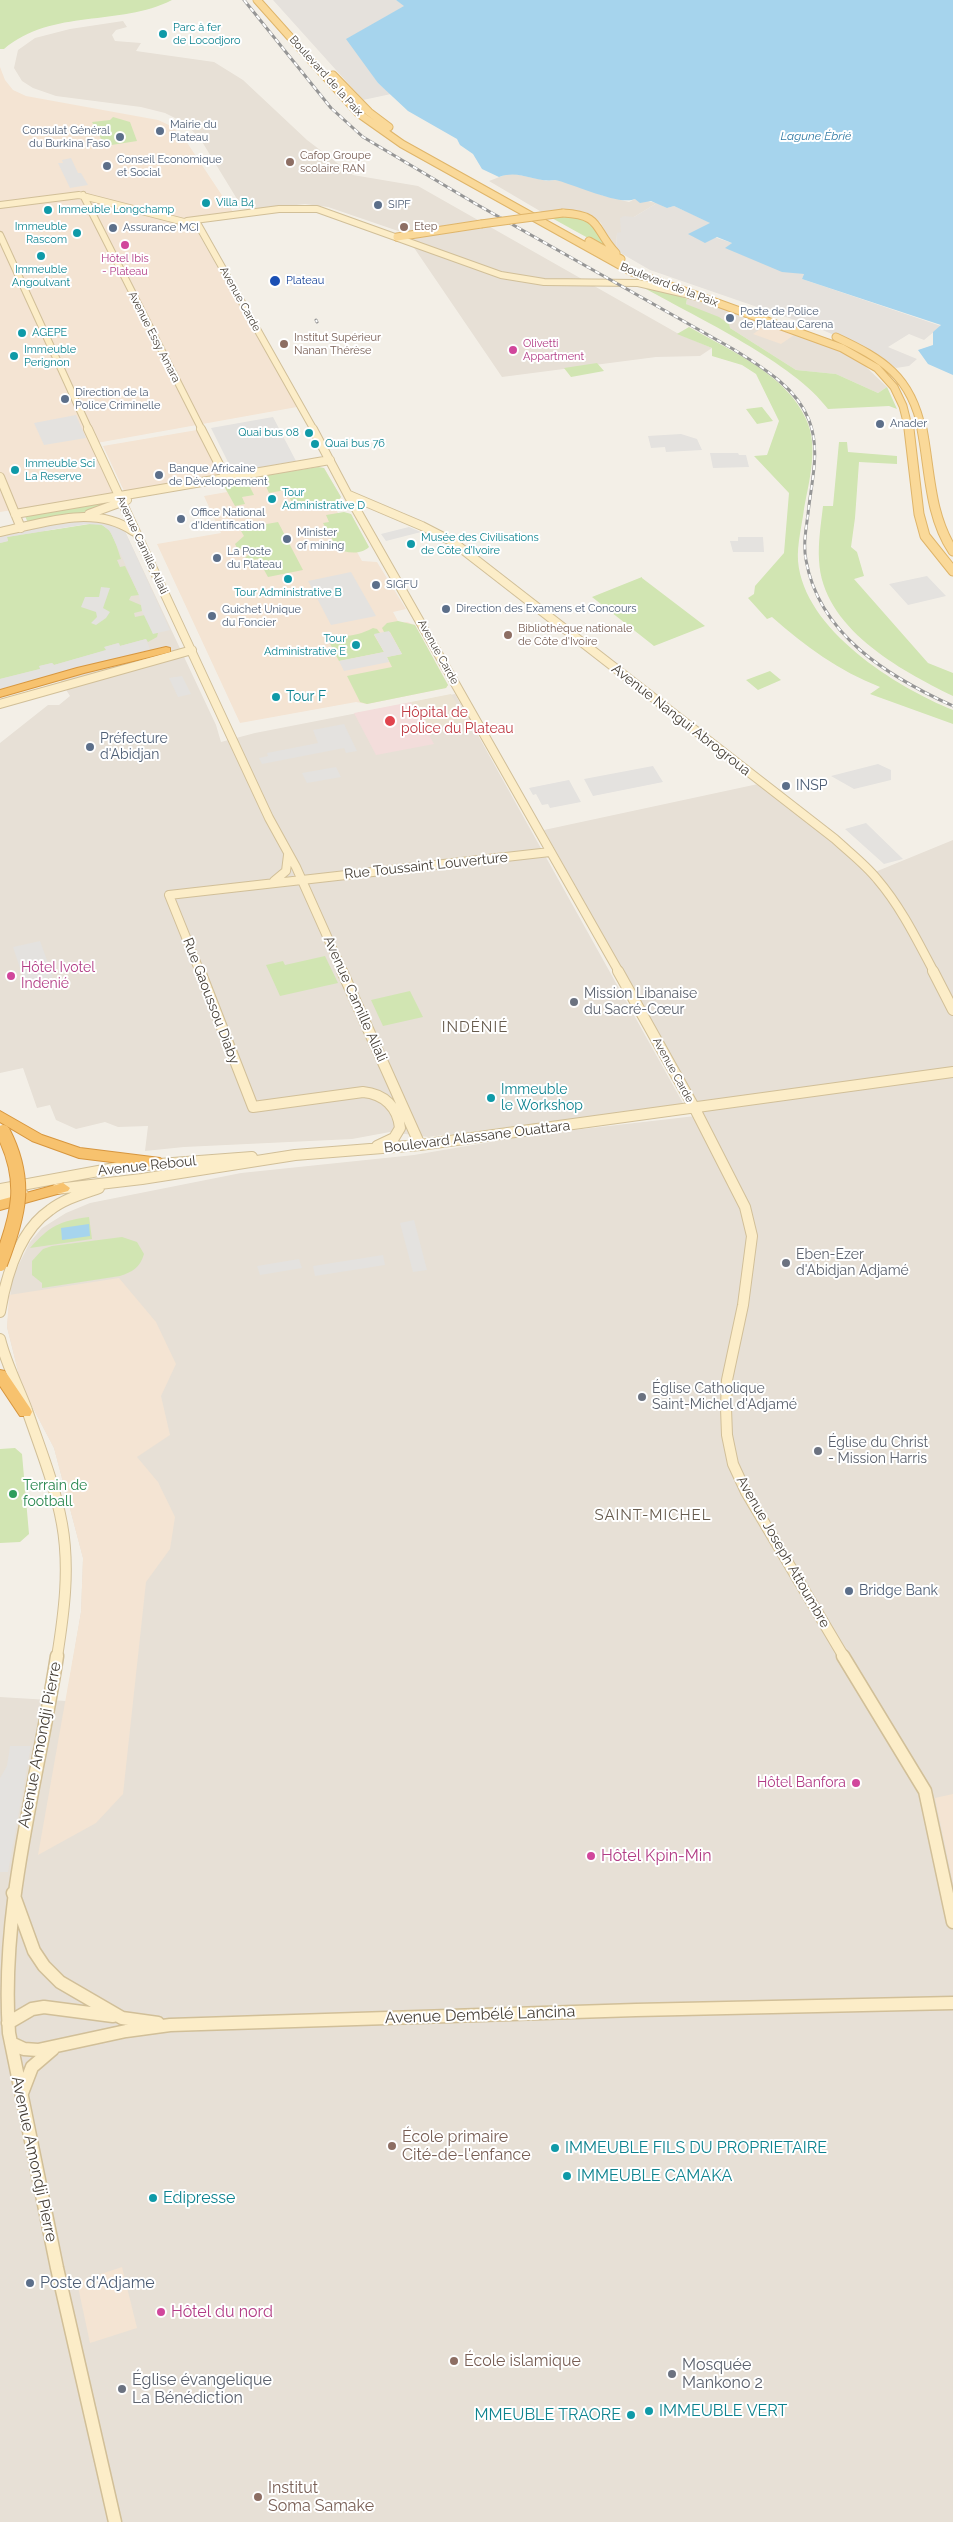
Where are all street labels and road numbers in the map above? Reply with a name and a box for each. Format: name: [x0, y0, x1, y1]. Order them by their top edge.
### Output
street label: Boulevard de la Paix: [287, 33, 365, 119]
street label: Boulevard de la Paix: [618, 260, 720, 310]
street label: Avenue Carde: [217, 264, 263, 334]
street label: Avenue Essy Amara: [125, 289, 183, 385]
street label: Avenue Camille Aliali: [113, 494, 171, 596]
street label: Avenue Carde: [415, 617, 461, 687]
street label: Avenue Nangui Abrogroua: [608, 661, 754, 779]
street label: Rue Toussaint Louverture: [343, 849, 509, 883]
street label: Avenue Camille Aliali: [320, 933, 390, 1065]
street label: Rue Gaoussou Diaby: [179, 936, 243, 1066]
street label: Avenue Carde: [650, 1035, 696, 1105]
street label: Boulevard Alassane Ouattara: [383, 1117, 571, 1157]
street label: Avenue Reboul: [97, 1152, 197, 1180]
street label: Avenue Joseph Attoumbre: [733, 1473, 833, 1631]
street label: Avenue Amondji Pierre: [14, 1660, 66, 1830]
street label: Avenue Dembélé Lancina: [384, 2002, 576, 2028]
street label: Avenue Amondji Pierre: [7, 2074, 61, 2244]

